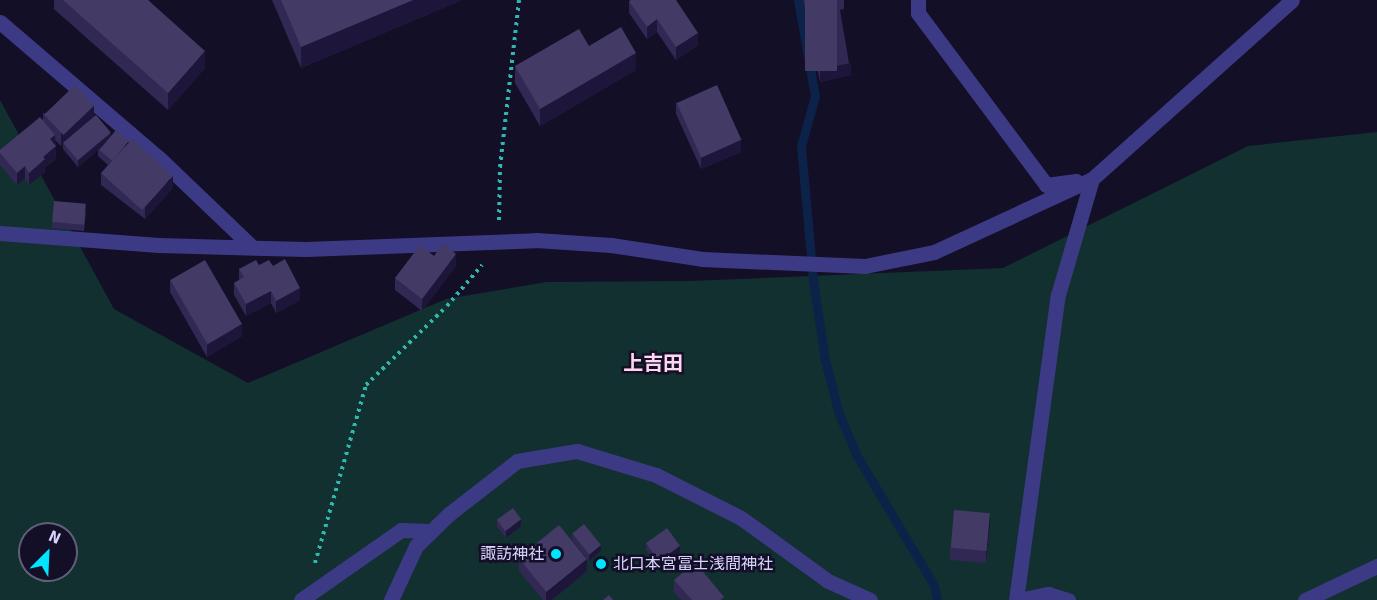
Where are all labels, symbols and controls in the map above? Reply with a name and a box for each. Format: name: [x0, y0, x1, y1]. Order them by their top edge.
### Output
district label: 上吉田: [623, 351, 683, 375]
north arrow: [18, 522, 78, 582]
text: N: [45, 526, 64, 549]
place label: 諏訪神社: [480, 544, 544, 564]
marker: 諏訪神社: [549, 547, 563, 561]
place label: 北口本宮冨士浅間神社: [613, 554, 773, 574]
marker: 北口本宮冨士浅間神社: [594, 557, 608, 571]

